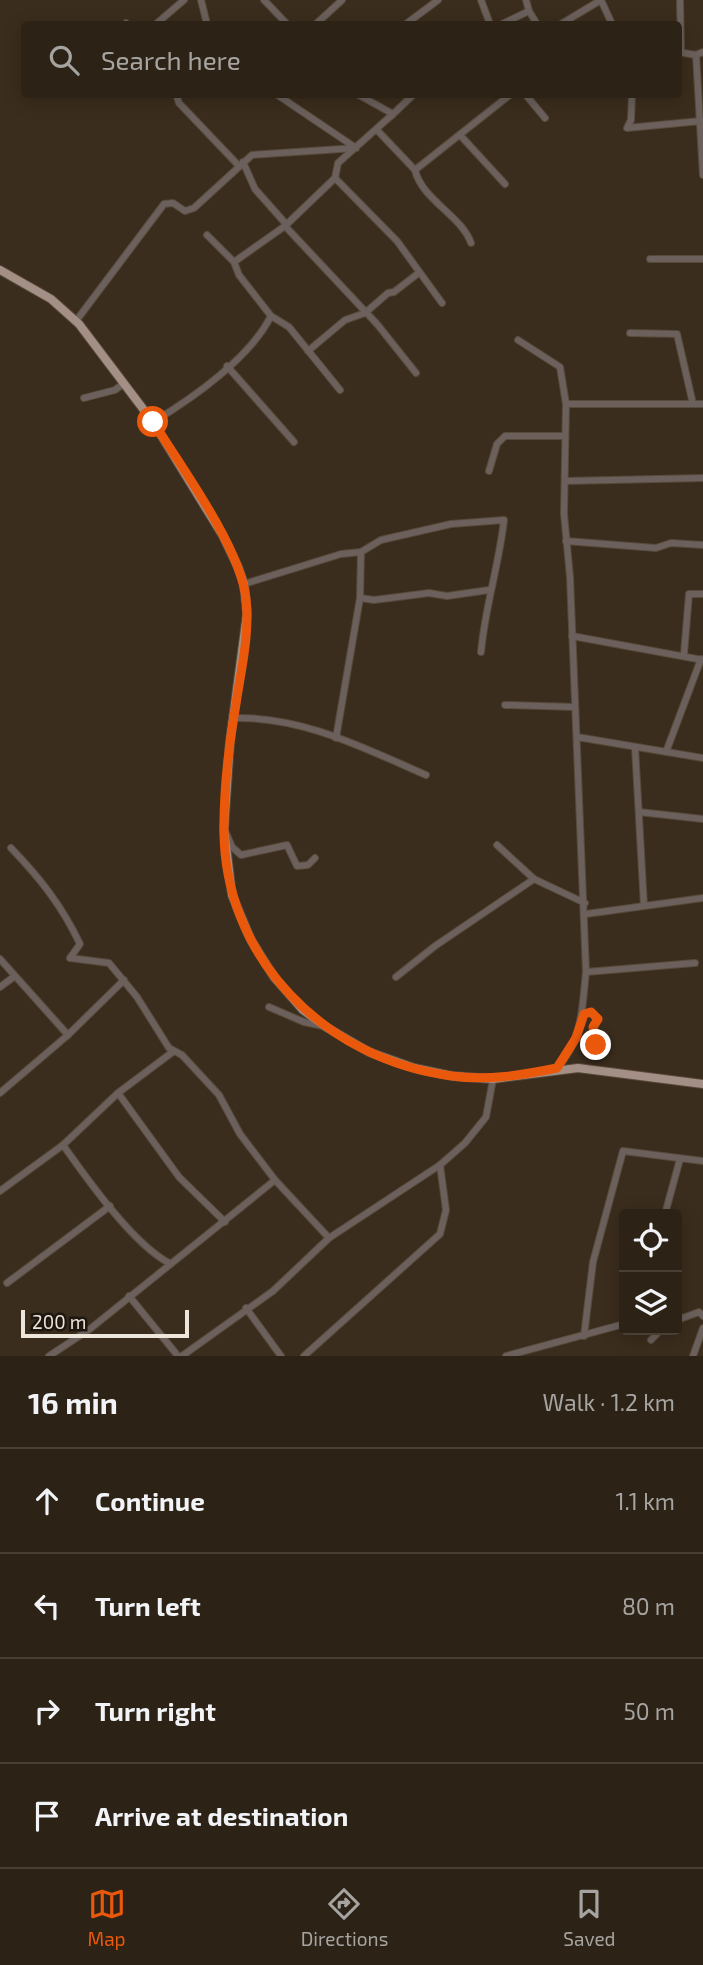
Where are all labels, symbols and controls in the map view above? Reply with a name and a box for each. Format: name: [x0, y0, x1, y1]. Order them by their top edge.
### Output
search box: [21, 21, 682, 98]
icon: search: [45, 41, 83, 79]
text: Search here: [101, 44, 241, 75]
route start: [137, 406, 168, 437]
route end: [580, 1029, 611, 1060]
map controls: [619, 1209, 682, 1335]
button: locate: [619, 1209, 682, 1272]
button: layers: [619, 1272, 682, 1335]
scale bar: [21, 1307, 189, 1339]
text: 200 m: [32, 1310, 86, 1333]
text: 16 min: [28, 1384, 118, 1420]
text: Walk · 1.2 km: [543, 1388, 675, 1416]
icon: ahead: [28, 1482, 66, 1520]
text: Continue: [95, 1485, 205, 1516]
text: 1.1 km: [615, 1487, 675, 1515]
icon: left: [28, 1587, 66, 1625]
text: Turn left: [95, 1590, 201, 1621]
text: 80 m: [622, 1592, 675, 1620]
icon: right: [28, 1692, 66, 1730]
text: Turn right: [95, 1695, 216, 1726]
text: 50 m: [624, 1697, 675, 1725]
icon: arrive: [28, 1797, 66, 1835]
text: Arrive at destination: [95, 1800, 348, 1831]
tab: Map: [88, 1885, 126, 1950]
tab: Directions: [301, 1885, 388, 1950]
tab: Saved: [563, 1885, 615, 1950]

